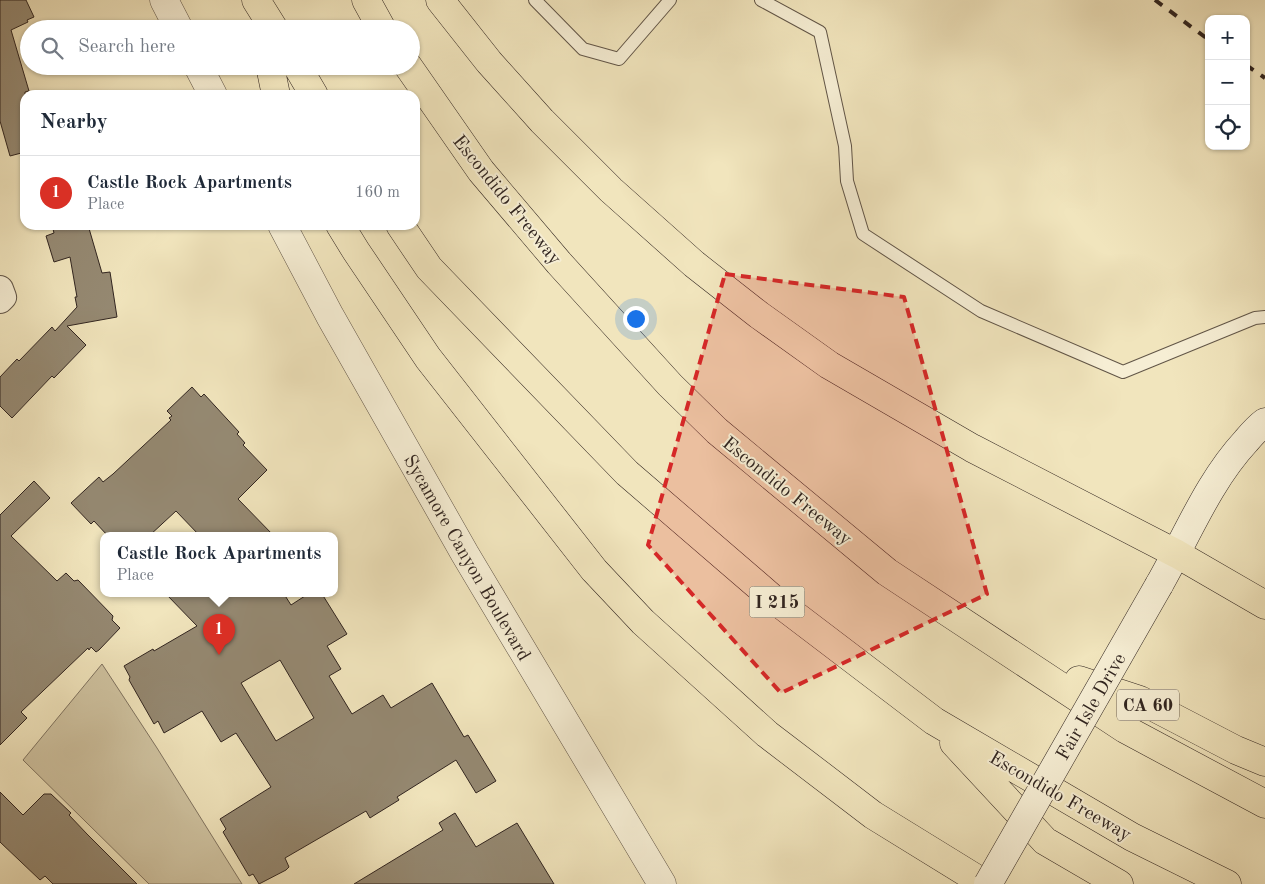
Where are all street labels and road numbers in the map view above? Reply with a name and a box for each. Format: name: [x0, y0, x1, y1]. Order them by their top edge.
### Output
street label: Escondido Freeway: [448, 132, 564, 269]
street label: Escondido Freeway: [718, 434, 855, 550]
street label: Sycamore Canyon Boulevard: [399, 452, 533, 665]
road number: I 215: [750, 586, 804, 618]
street label: Fair Isle Drive: [1054, 651, 1130, 764]
road number: CA 60: [1117, 690, 1179, 720]
street label: Escondido Freeway: [986, 749, 1134, 846]

